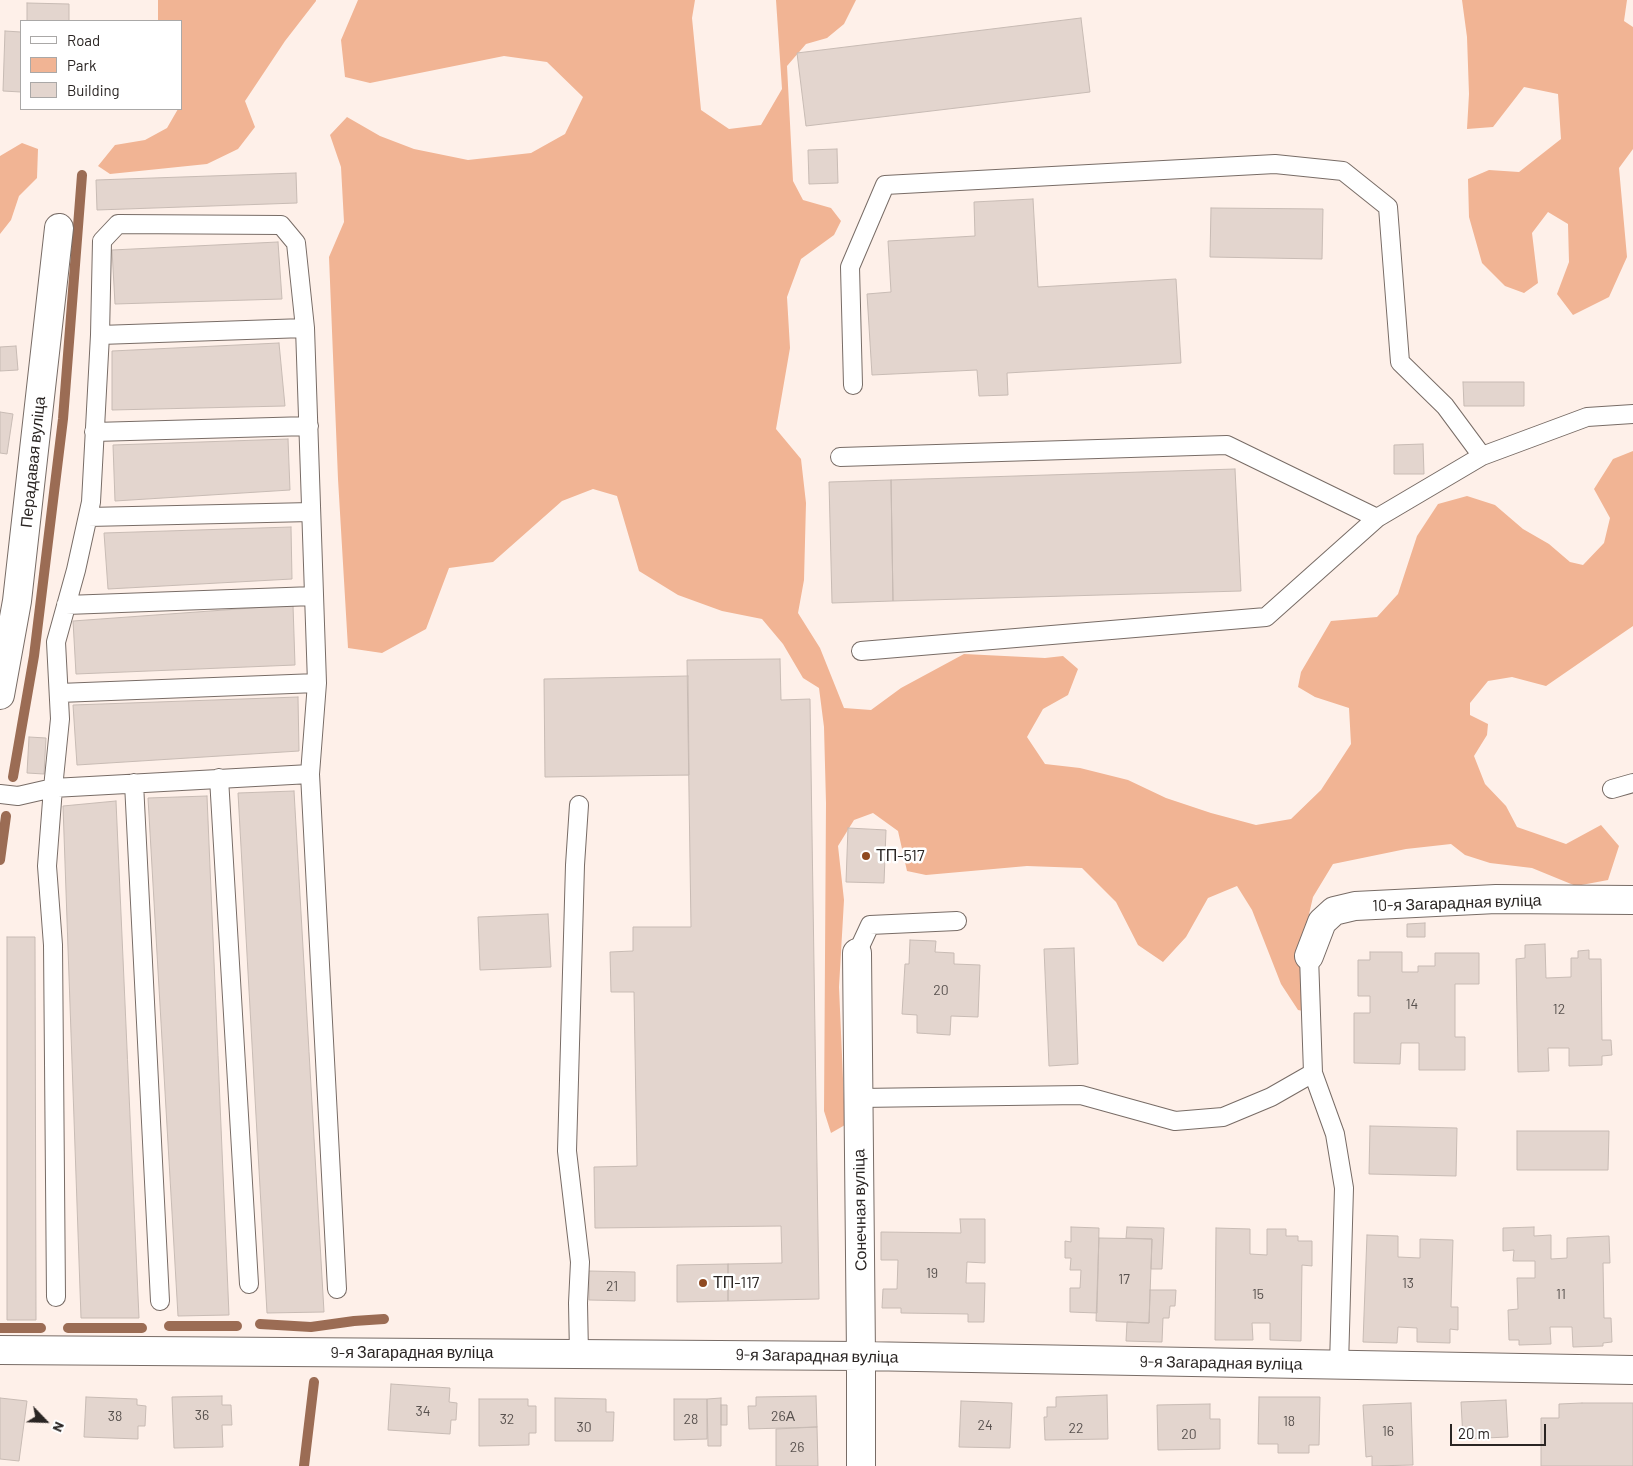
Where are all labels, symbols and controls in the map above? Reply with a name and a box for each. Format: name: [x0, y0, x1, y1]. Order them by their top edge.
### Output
legend: [20, 20, 182, 110]
text: Road: [67, 31, 100, 49]
text: Park: [67, 56, 96, 74]
text: Building: [67, 81, 120, 99]
street label: Перадавая вуліца: [17, 395, 49, 529]
place label: ТП-517: [876, 846, 925, 866]
marker: ТП-517: [860, 850, 872, 862]
street label: 10-я Загарадная вуліца: [1372, 890, 1542, 916]
house number: 20: [933, 982, 949, 998]
house number: 14: [1406, 996, 1418, 1012]
house number: 12: [1553, 1001, 1565, 1017]
street label: Сонечная вуліца: [849, 1149, 871, 1271]
house number: 19: [926, 1265, 938, 1281]
house number: 17: [1118, 1271, 1130, 1287]
place label: ТП-117: [713, 1273, 759, 1293]
house number: 13: [1402, 1275, 1414, 1291]
marker: ТП-117: [697, 1277, 709, 1289]
house number: 21: [606, 1278, 618, 1294]
house number: 15: [1252, 1286, 1264, 1302]
house number: 11: [1556, 1286, 1566, 1302]
street label: 9-я Загарадная вуліца: [331, 1343, 493, 1363]
street label: 9-я Загарадная вуліца: [735, 1345, 899, 1367]
street label: 9-я Загарадная вуліца: [1139, 1352, 1303, 1374]
north arrow: [20, 1396, 70, 1446]
house number: 34: [416, 1403, 430, 1419]
house number: 36: [195, 1407, 209, 1423]
house number: 38: [108, 1408, 122, 1424]
house number: 26А: [771, 1408, 795, 1424]
house number: 32: [500, 1411, 514, 1427]
house number: 28: [684, 1411, 698, 1427]
house number: 18: [1283, 1413, 1295, 1429]
scale bar: [1453, 1414, 1549, 1446]
house number: 24: [977, 1417, 993, 1433]
house number: 30: [576, 1419, 592, 1435]
text: N: [50, 1420, 69, 1435]
house number: 22: [1068, 1420, 1084, 1436]
house number: 16: [1382, 1423, 1394, 1439]
text: 20 m: [1458, 1424, 1490, 1442]
house number: 20: [1181, 1426, 1197, 1442]
house number: 26: [790, 1439, 804, 1455]

